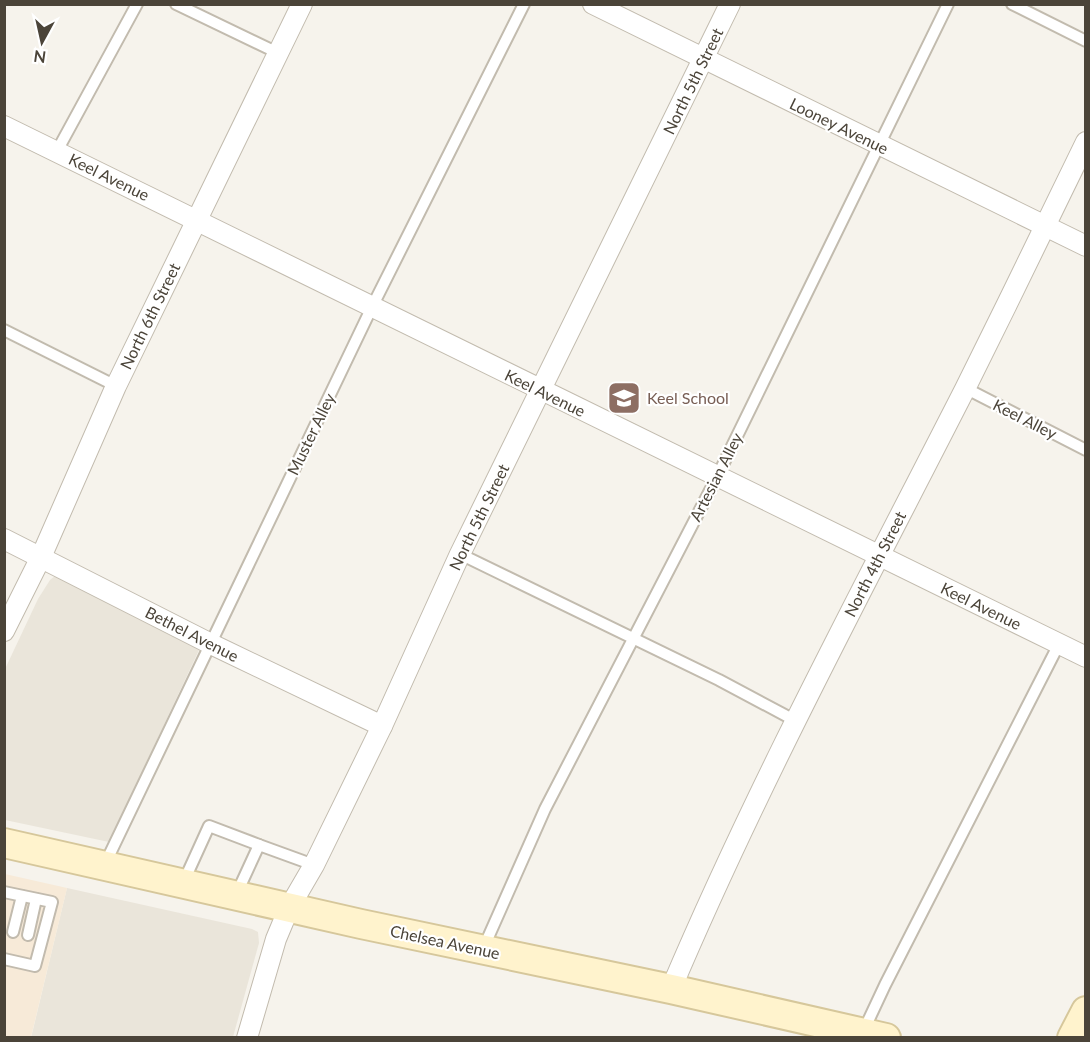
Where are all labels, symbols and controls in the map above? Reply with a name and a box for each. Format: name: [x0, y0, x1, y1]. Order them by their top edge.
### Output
north arrow: [12, 12, 72, 72]
street label: North 5th Street: [659, 24, 727, 137]
text: N: [32, 47, 47, 68]
street label: Looney Avenue: [787, 93, 892, 158]
street label: Keel Avenue: [66, 149, 153, 204]
street label: North 6th Street: [116, 259, 184, 372]
street label: Keel Avenue: [502, 365, 589, 420]
school or university icon: Keel School: [606, 380, 642, 416]
place label: Keel School: [647, 388, 729, 407]
street label: Muster Alley: [283, 389, 339, 478]
street label: Keel Alley: [990, 394, 1061, 443]
street label: Artesian Alley: [685, 429, 746, 524]
street label: North 5th Street: [445, 460, 513, 573]
street label: North 4th Street: [840, 508, 909, 620]
street label: Keel Avenue: [938, 578, 1025, 633]
street label: Bethel Avenue: [142, 602, 242, 665]
street label: Chelsea Avenue: [388, 921, 502, 962]

